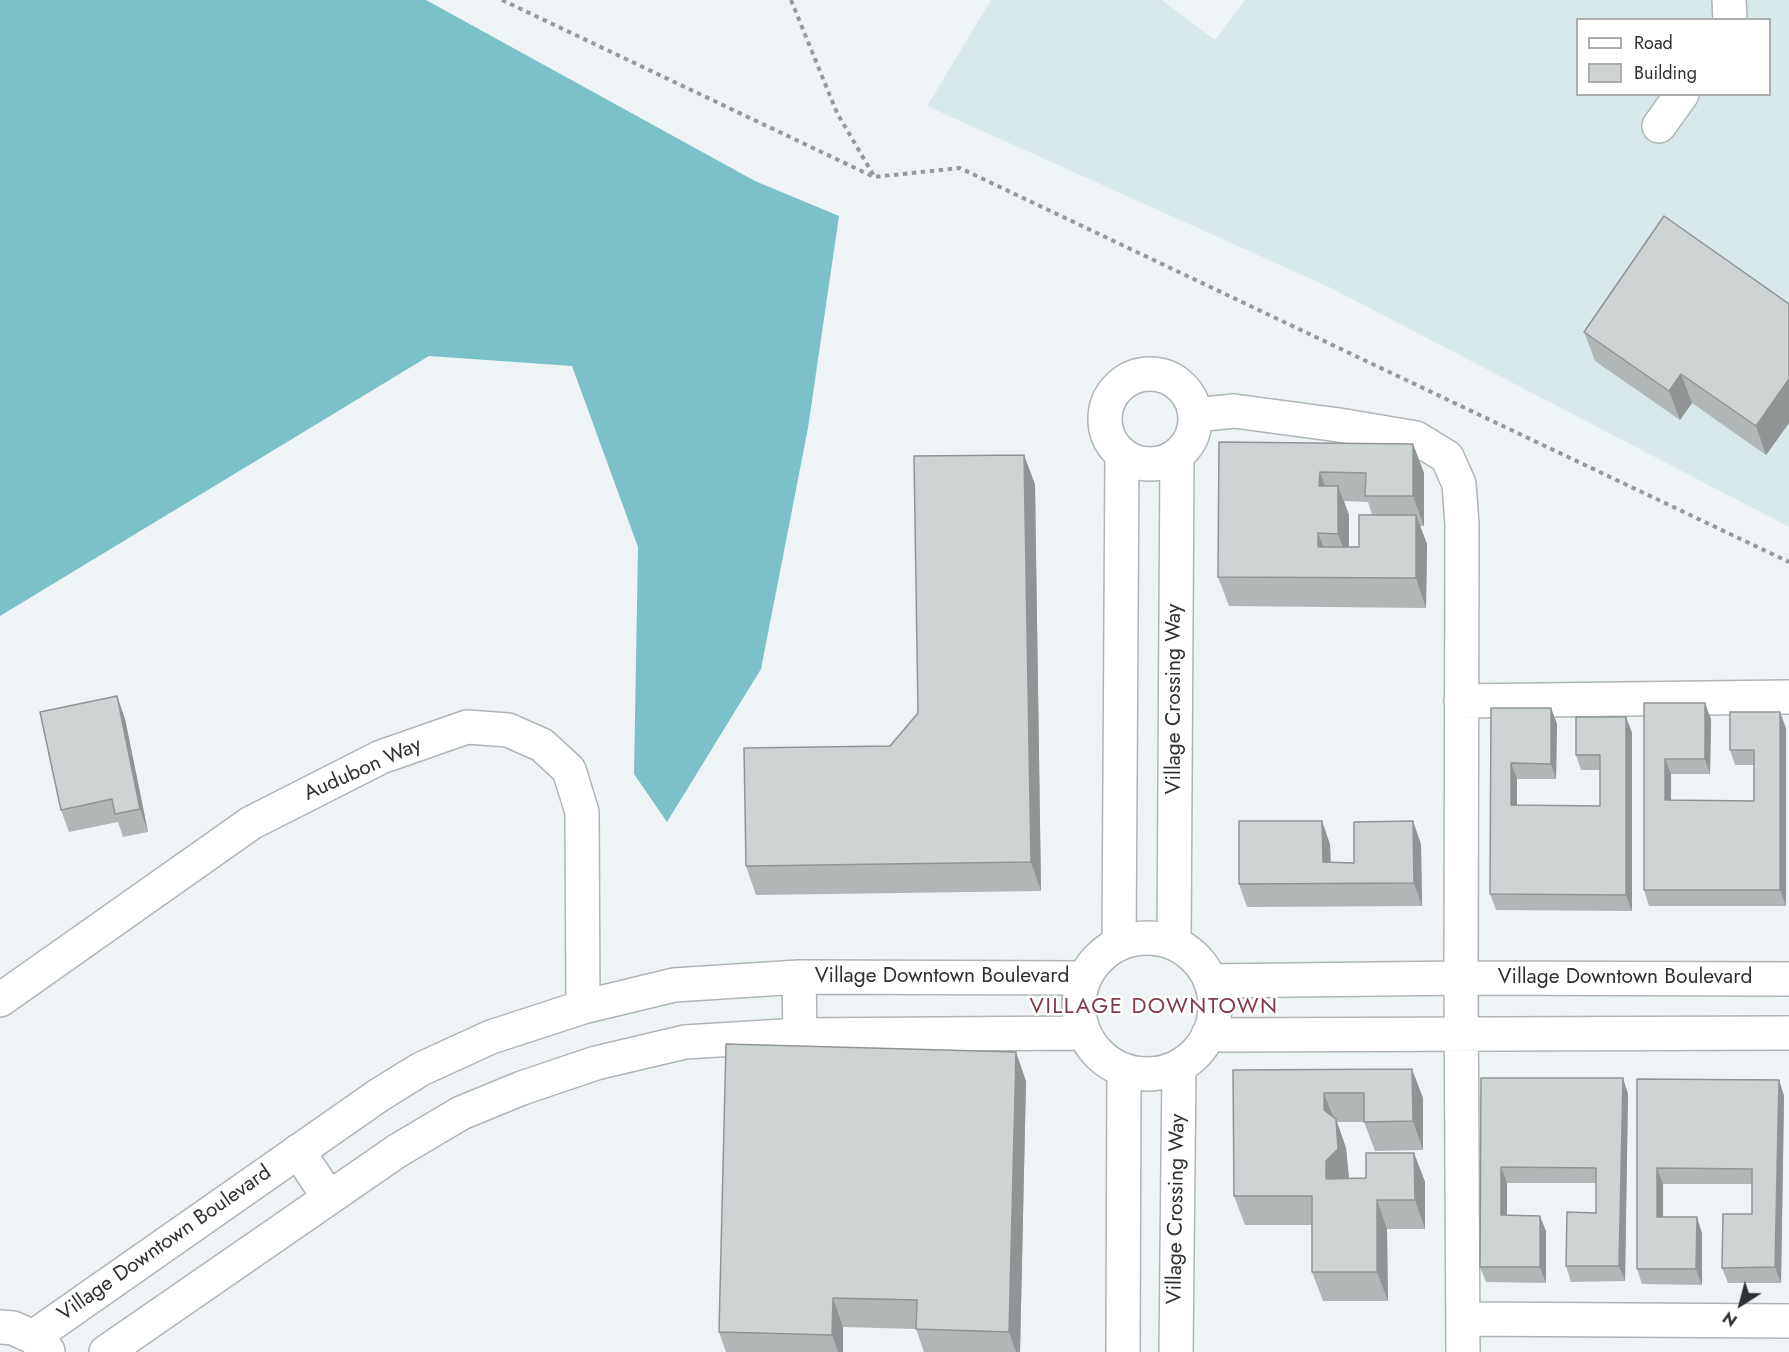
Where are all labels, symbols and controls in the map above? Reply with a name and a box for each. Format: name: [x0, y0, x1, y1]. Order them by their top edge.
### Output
legend: [1576, 18, 1771, 96]
text: Road: [1634, 30, 1673, 56]
text: Building: [1634, 60, 1697, 86]
street label: Village Crossing Way: [1162, 604, 1188, 794]
street label: Audubon Way: [300, 733, 426, 807]
street label: Village Downtown Boulevard: [815, 964, 1069, 990]
street label: Village Downtown Boulevard: [1498, 965, 1752, 991]
district label: VILLAGE DOWNTOWN: [1029, 995, 1279, 1021]
street label: Village Crossing Way: [1163, 1114, 1191, 1304]
street label: Village Downtown Boulevard: [53, 1161, 277, 1327]
north arrow: [1711, 1274, 1771, 1334]
text: N: [1718, 1306, 1742, 1332]

